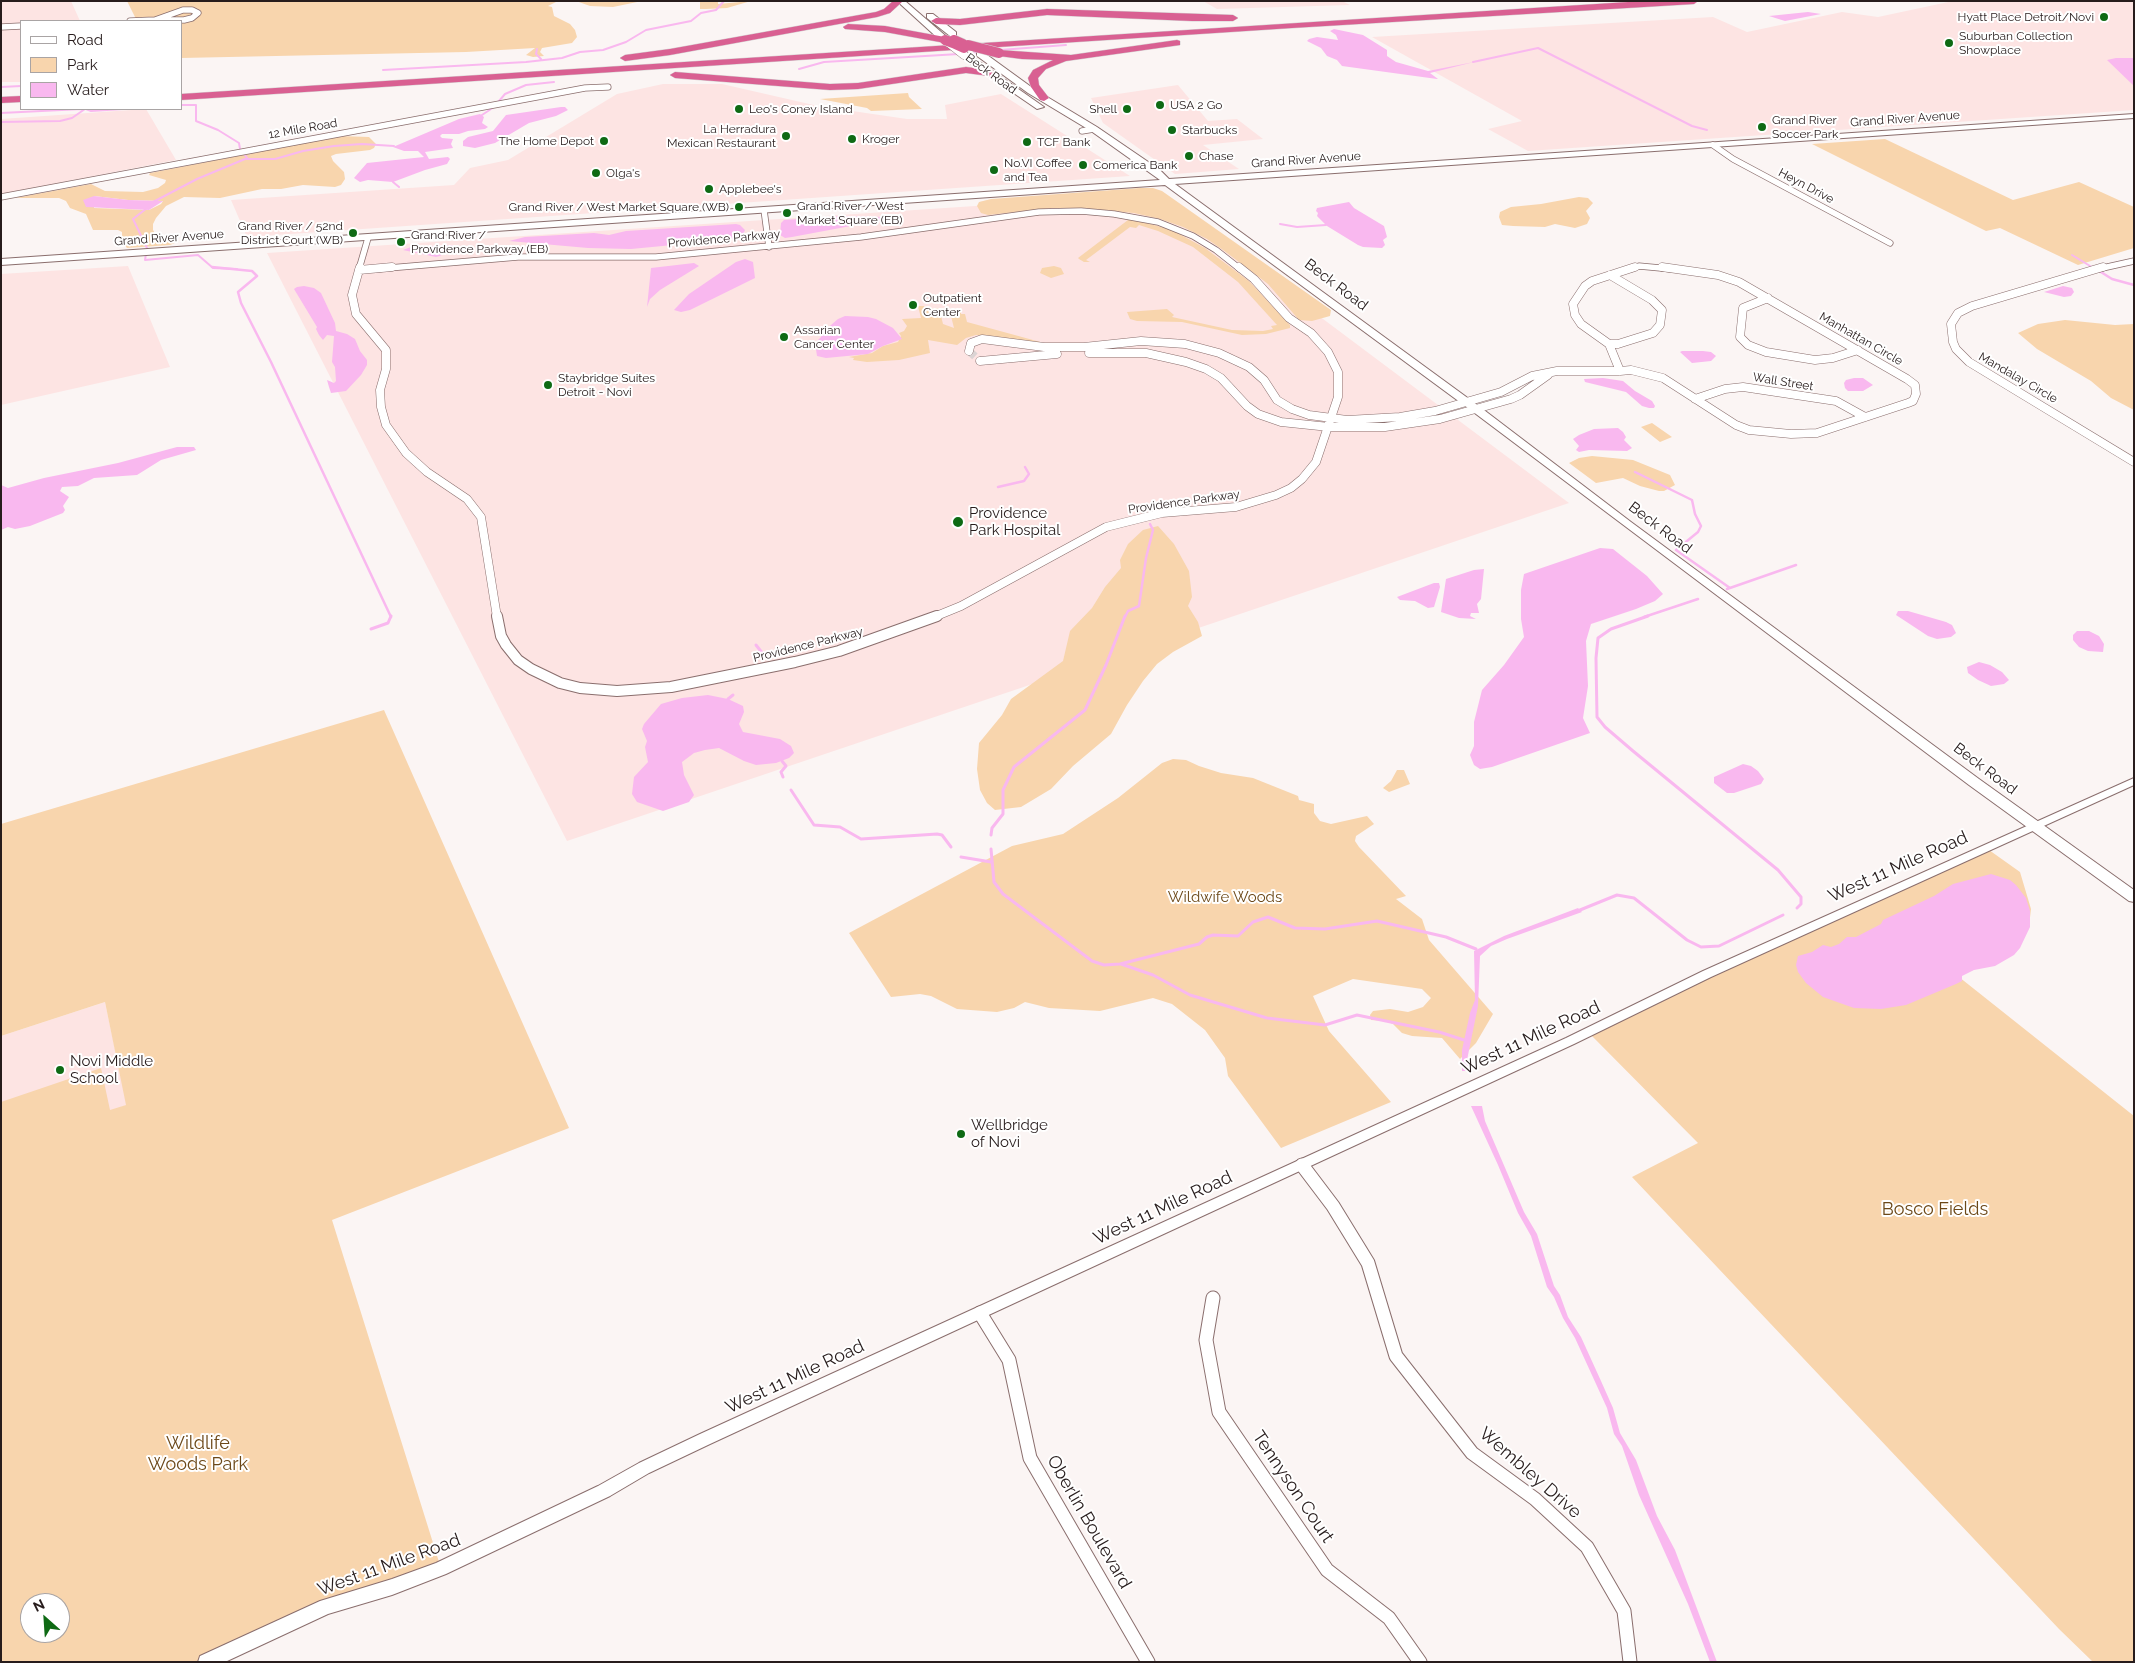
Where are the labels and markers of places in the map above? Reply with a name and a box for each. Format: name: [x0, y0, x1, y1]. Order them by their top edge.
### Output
place label: Hyatt Place Detroit/Novi: [1958, 10, 2094, 24]
marker: Hyatt Place Detroit/Novi: [2098, 11, 2110, 23]
place label: Suburban Collection Showplace: [1959, 29, 2072, 57]
marker: Suburban Collection Showplace: [1943, 37, 1955, 49]
place label: USA 2 Go: [1170, 98, 1222, 112]
marker: USA 2 Go: [1154, 99, 1166, 111]
place label: Leo's Coney Island: [749, 102, 853, 116]
place label: Shell: [1089, 102, 1117, 116]
marker: Leo's Coney Island: [733, 103, 745, 115]
marker: Shell: [1121, 103, 1133, 115]
place label: Grand River Soccer Park: [1772, 113, 1838, 141]
marker: Grand River Soccer Park: [1756, 121, 1768, 133]
place label: La Herradura Mexican Restaurant: [667, 122, 776, 150]
place label: Starbucks: [1182, 123, 1237, 137]
marker: Starbucks: [1166, 124, 1178, 136]
marker: La Herradura Mexican Restaurant: [780, 130, 792, 142]
place label: Kroger: [862, 132, 900, 146]
marker: Kroger: [846, 133, 858, 145]
place label: The Home Depot: [498, 134, 594, 148]
marker: The Home Depot: [598, 135, 610, 147]
place label: TCF Bank: [1037, 135, 1090, 149]
marker: TCF Bank: [1021, 136, 1033, 148]
place label: Chase: [1199, 149, 1234, 163]
marker: Chase: [1183, 150, 1195, 162]
place label: No.VI Coffee and Tea: [1004, 156, 1072, 184]
place label: Comerica Bank: [1093, 158, 1177, 172]
marker: Comerica Bank: [1077, 159, 1089, 171]
marker: No.VI Coffee and Tea: [988, 164, 1000, 176]
place label: Olga's: [606, 166, 640, 180]
marker: Olga's: [590, 167, 602, 179]
place label: Applebee's: [719, 182, 782, 196]
marker: Applebee's: [703, 183, 715, 195]
place label: Grand River / West Market Square (EB): [797, 199, 904, 227]
place label: Grand River / West Market Square (WB): [509, 200, 729, 214]
marker: Grand River / West Market Square (WB): [733, 201, 745, 213]
marker: Grand River / West Market Square (EB): [781, 207, 793, 219]
place label: Grand River / 52nd District Court (WB): [238, 219, 343, 247]
marker: Grand River / 52nd District Court (WB): [347, 227, 359, 239]
place label: Grand River / Providence Parkway (EB): [411, 228, 548, 256]
marker: Grand River / Providence Parkway (EB): [395, 236, 407, 248]
place label: Outpatient Center: [923, 291, 982, 319]
marker: Outpatient Center: [907, 299, 919, 311]
place label: Assarian Cancer Center: [794, 323, 874, 351]
marker: Assarian Cancer Center: [778, 331, 790, 343]
place label: Staybridge Suites Detroit - Novi: [558, 371, 655, 399]
marker: Staybridge Suites Detroit - Novi: [542, 379, 554, 391]
place label: Providence Park Hospital: [969, 504, 1060, 539]
marker: Providence Park Hospital: [951, 515, 965, 529]
place label: Novi Middle School: [70, 1052, 153, 1087]
marker: Novi Middle School: [54, 1064, 66, 1076]
place label: Wellbridge of Novi: [971, 1116, 1048, 1151]
marker: Wellbridge of Novi: [955, 1128, 967, 1140]

